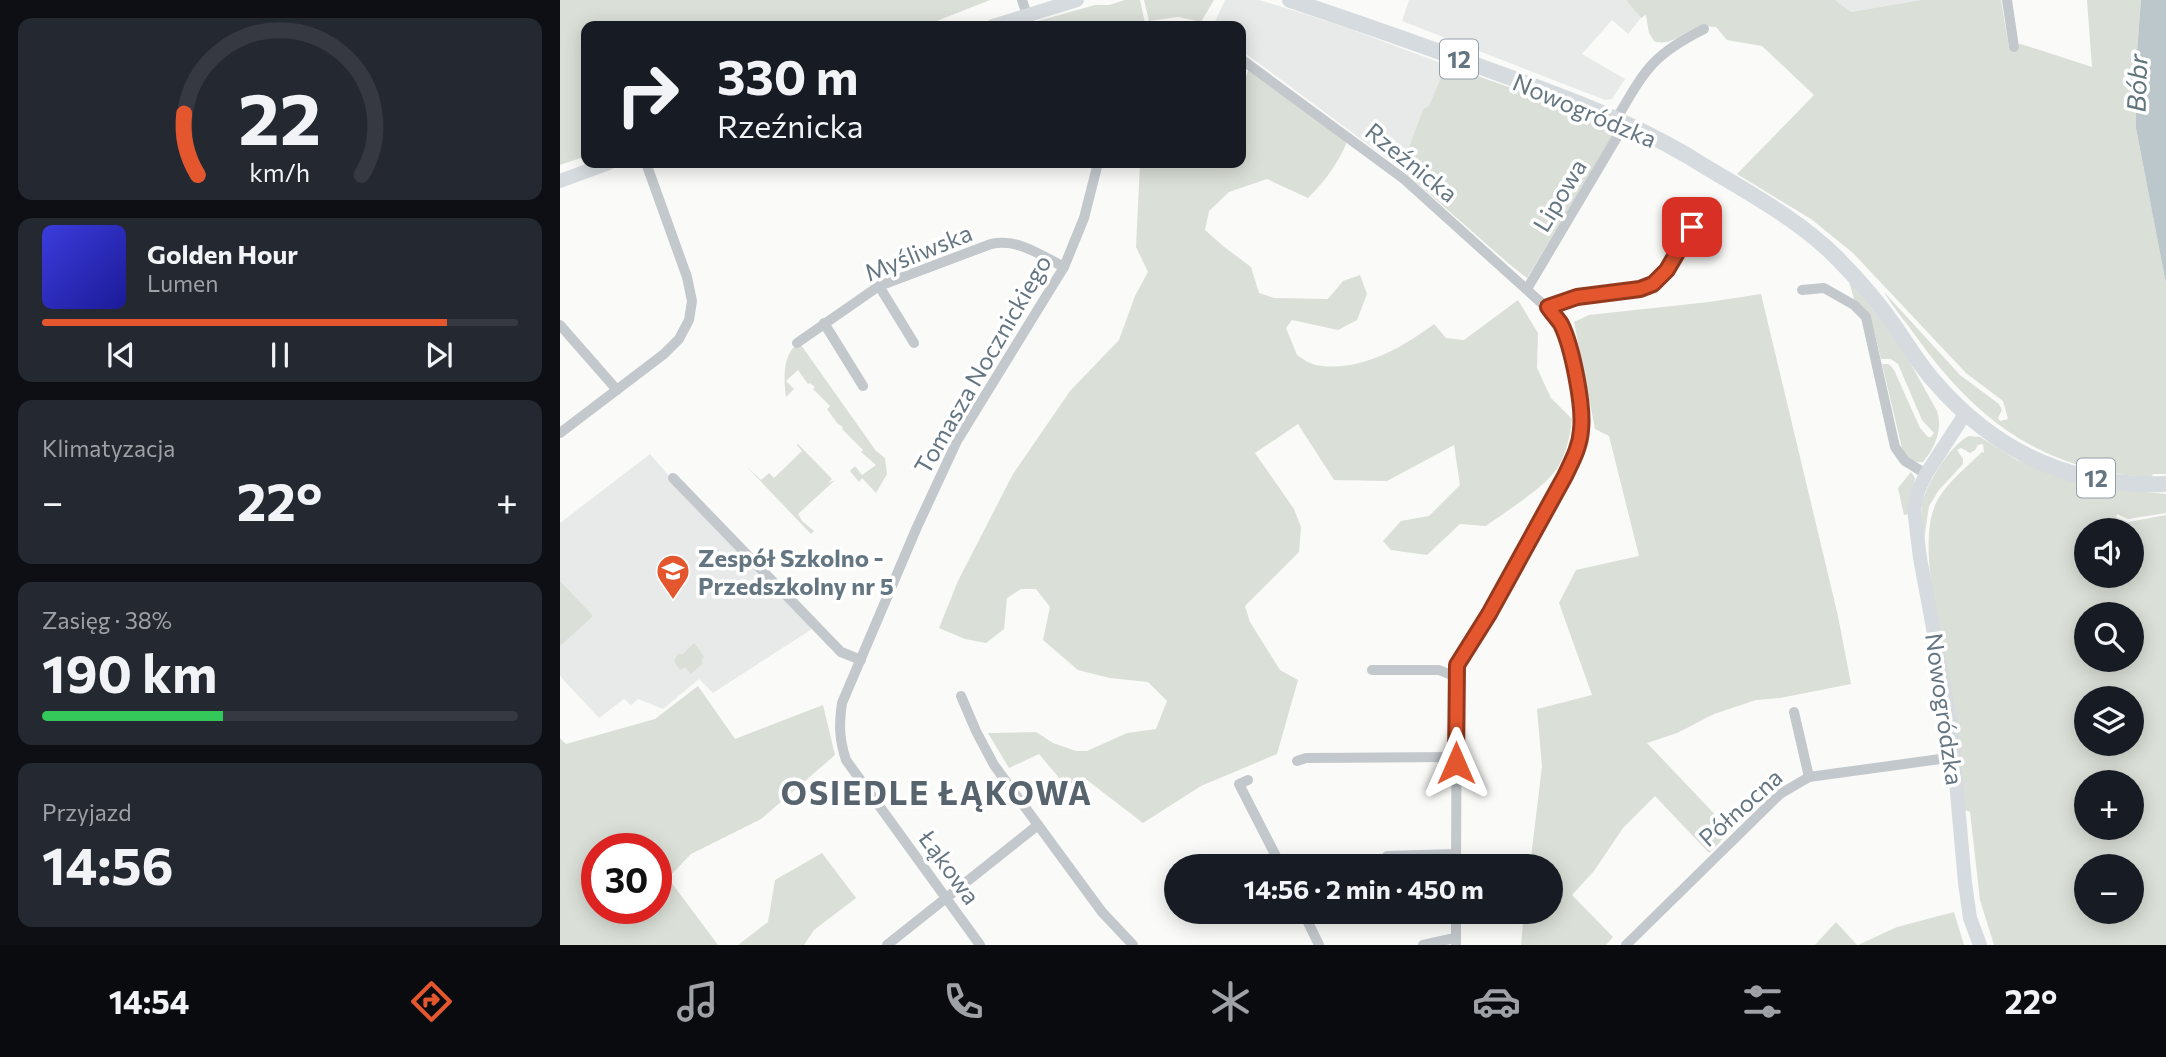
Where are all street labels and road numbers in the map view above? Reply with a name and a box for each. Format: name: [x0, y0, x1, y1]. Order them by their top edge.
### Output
road number: 12: [1440, 40, 1478, 78]
street label: Nowogródzka: [1509, 67, 1661, 153]
street label: Rzeźnicka: [1360, 116, 1464, 208]
street label: Lipowa: [1526, 153, 1592, 237]
street label: Myśliwska: [860, 217, 976, 287]
street label: Tomasza Nocznickiego: [907, 249, 1057, 479]
road number: 12: [2077, 458, 2115, 498]
street label: Nowogródzka: [1920, 631, 1970, 787]
street label: Północna: [1692, 762, 1788, 852]
street label: Łąkowa: [913, 824, 987, 910]

